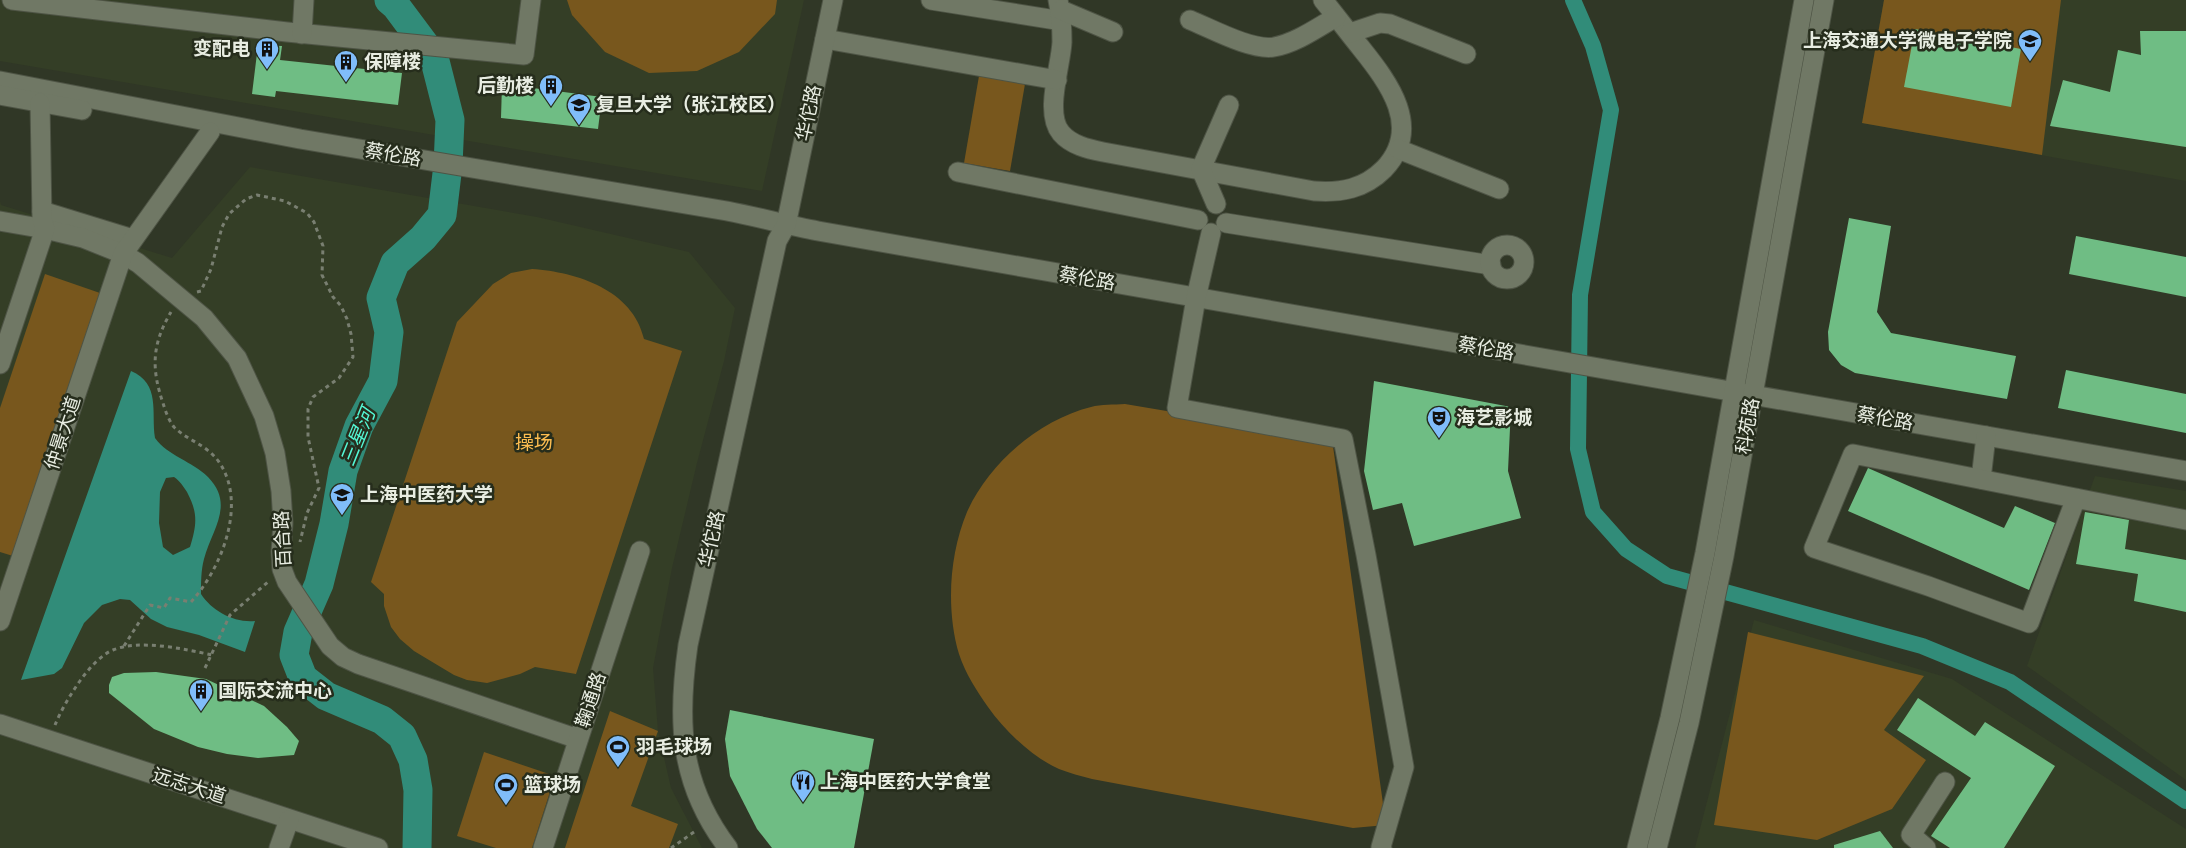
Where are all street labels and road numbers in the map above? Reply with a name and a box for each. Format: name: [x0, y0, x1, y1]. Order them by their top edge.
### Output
street label: 华佗路: [792, 83, 826, 143]
street label: 蔡伦路: [363, 139, 423, 171]
street label: 蔡伦路: [1057, 263, 1117, 295]
street label: 蔡伦路: [1456, 333, 1516, 365]
street label: 仲景大道: [41, 393, 85, 473]
street label: 科苑路: [1732, 396, 1764, 456]
street label: 蔡伦路: [1855, 403, 1915, 435]
street label: 华佗路: [695, 509, 729, 569]
street label: 百合路: [271, 510, 295, 568]
street label: 鞠通路: [572, 669, 610, 731]
street label: 远志大道: [149, 764, 229, 808]

